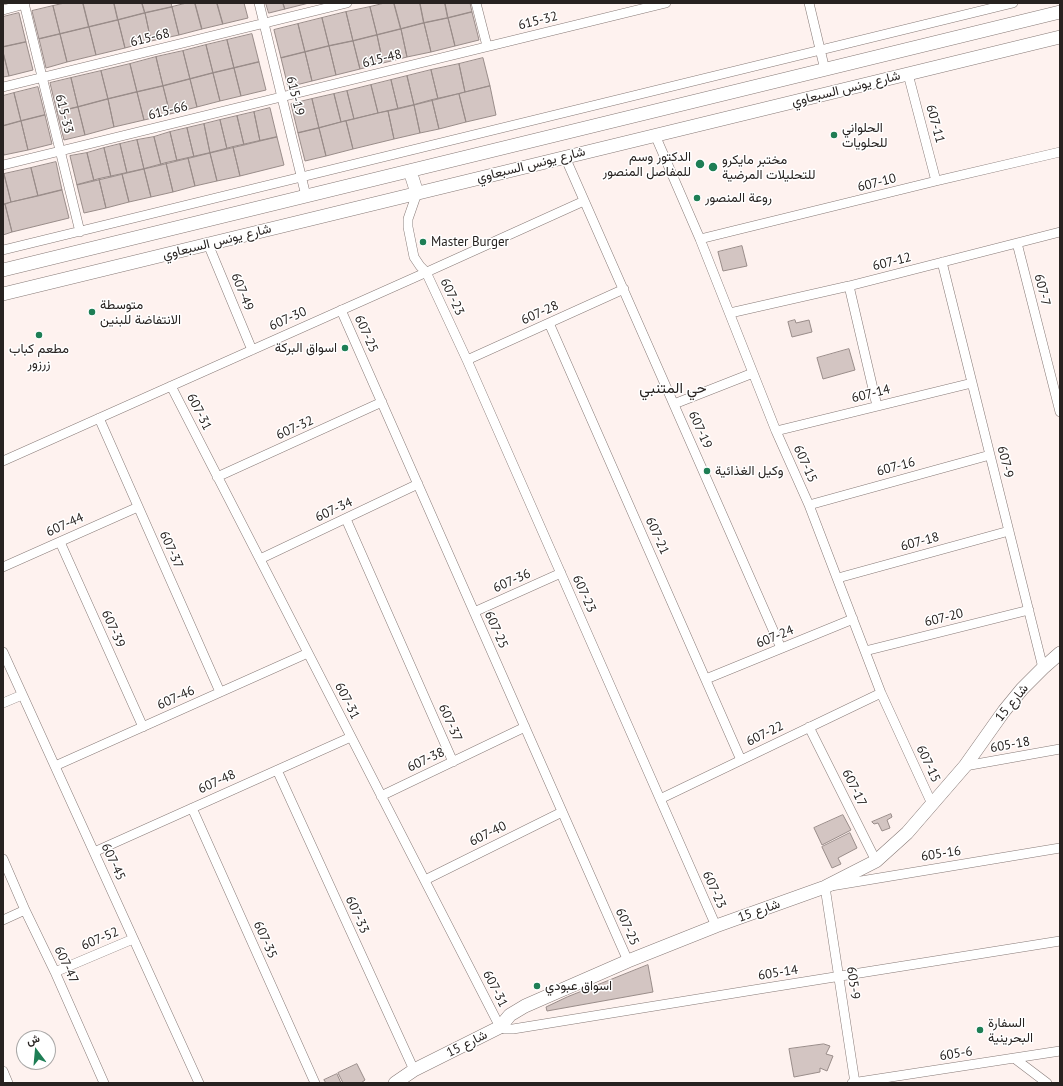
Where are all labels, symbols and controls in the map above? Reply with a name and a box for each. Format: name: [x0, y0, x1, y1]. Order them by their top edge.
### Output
street label: 615-32: [517, 9, 559, 33]
street label: 615-68: [129, 26, 171, 50]
street label: 615-48: [361, 47, 403, 71]
street label: شارع يونس السبعاوي: [790, 68, 902, 110]
street label: 615-19: [283, 75, 307, 117]
street label: 615-33: [52, 93, 76, 135]
street label: 615-66: [147, 99, 189, 123]
street label: 607-11: [922, 103, 948, 145]
place label: الحلواني للحلويات: [842, 120, 887, 151]
marker: الحلواني للحلويات: [829, 130, 839, 140]
street label: شارع يونس السبعاوي: [475, 144, 587, 186]
place label: الدكتور وسم للمفاصل المنصور: [603, 149, 691, 180]
place label: مختبر مايكرو للتحليلات المرضية: [722, 152, 815, 183]
marker: الدكتور وسم للمفاصل المنصور: [694, 158, 706, 170]
marker: مختبر مايكرو للتحليلات المرضية: [707, 161, 719, 173]
street label: 607-10: [856, 171, 898, 195]
place label: روعة المنصور: [705, 190, 772, 206]
marker: روعة المنصور: [692, 193, 702, 203]
street label: شارع يونس السبعاوي: [161, 221, 273, 263]
place label: Master Burger: [431, 234, 509, 250]
marker: Master Burger: [418, 237, 428, 247]
street label: 607-12: [871, 250, 913, 274]
street label: 607-49: [227, 271, 257, 313]
street label: 607-7: [1031, 272, 1053, 308]
street label: 607-23: [437, 276, 467, 318]
place label: متوسطة الانتفاضة للبنين: [100, 297, 181, 328]
street label: 607-28: [519, 298, 561, 328]
street label: 607-30: [267, 304, 309, 334]
marker: متوسطة الانتفاضة للبنين: [87, 307, 97, 317]
street label: 607-25: [351, 313, 381, 355]
marker: مطعم كباب زرزور: [34, 330, 44, 340]
place label: اسواق البركة: [275, 340, 337, 356]
place label: مطعم كباب زرزور: [9, 341, 69, 372]
marker: اسواق البركة: [340, 343, 350, 353]
district label: حي المتنبي: [639, 380, 707, 398]
street label: 607-14: [850, 382, 892, 406]
street label: 607-31: [183, 391, 215, 433]
street label: 607-19: [685, 409, 715, 451]
street label: 607-32: [274, 413, 316, 443]
street label: 607-15: [790, 443, 820, 485]
street label: 607-9: [994, 444, 1016, 480]
street label: 607-16: [875, 454, 917, 480]
place label: وكيل الغذائية: [715, 463, 783, 479]
marker: وكيل الغذائية: [702, 466, 712, 476]
street label: 607-34: [313, 495, 355, 525]
street label: 607-44: [44, 510, 86, 540]
street label: 607-21: [642, 515, 672, 557]
street label: 607-37: [156, 529, 186, 571]
street label: 607-18: [899, 529, 941, 555]
street label: 607-36: [491, 566, 533, 596]
street label: 607-23: [569, 573, 599, 615]
street label: 607-20: [923, 606, 965, 630]
street label: 607-39: [98, 608, 128, 650]
street label: 607-25: [481, 609, 511, 651]
street label: 607-24: [754, 622, 796, 652]
street label: 607-31: [331, 680, 363, 722]
street label: شارع 15: [992, 681, 1032, 725]
street label: 607-46: [155, 683, 197, 713]
street label: 607-37: [435, 702, 465, 744]
street label: 607-22: [744, 718, 786, 750]
street label: 605-18: [989, 734, 1031, 756]
street label: 607-15: [913, 743, 943, 785]
street label: 607-38: [405, 745, 447, 775]
street label: 607-48: [196, 767, 238, 797]
street label: 607-17: [838, 767, 870, 809]
street label: 607-40: [467, 818, 509, 850]
street label: 607-45: [98, 841, 128, 883]
street label: 605-16: [920, 843, 962, 865]
street label: 607-23: [699, 869, 729, 911]
street label: 607-33: [342, 894, 372, 936]
street label: شارع 15: [736, 896, 782, 926]
street label: 607-25: [612, 906, 642, 948]
street label: 607-35: [250, 919, 280, 961]
street label: 607-52: [79, 924, 121, 954]
street label: 607-47: [51, 944, 81, 986]
street label: 605-14: [757, 962, 799, 984]
street label: 605-9: [843, 966, 863, 1000]
street label: 607-31: [479, 968, 511, 1010]
place label: اسواق عبودي: [545, 978, 612, 994]
marker: اسواق عبودي: [532, 981, 542, 991]
place label: السفارة البحرينية: [988, 1015, 1033, 1046]
marker: السفارة البحرينية: [975, 1025, 985, 1035]
street label: شارع 15: [444, 1027, 490, 1061]
north arrow: [16, 1030, 56, 1070]
text: ش: [25, 1031, 41, 1048]
street label: 605-6: [938, 1044, 974, 1064]

